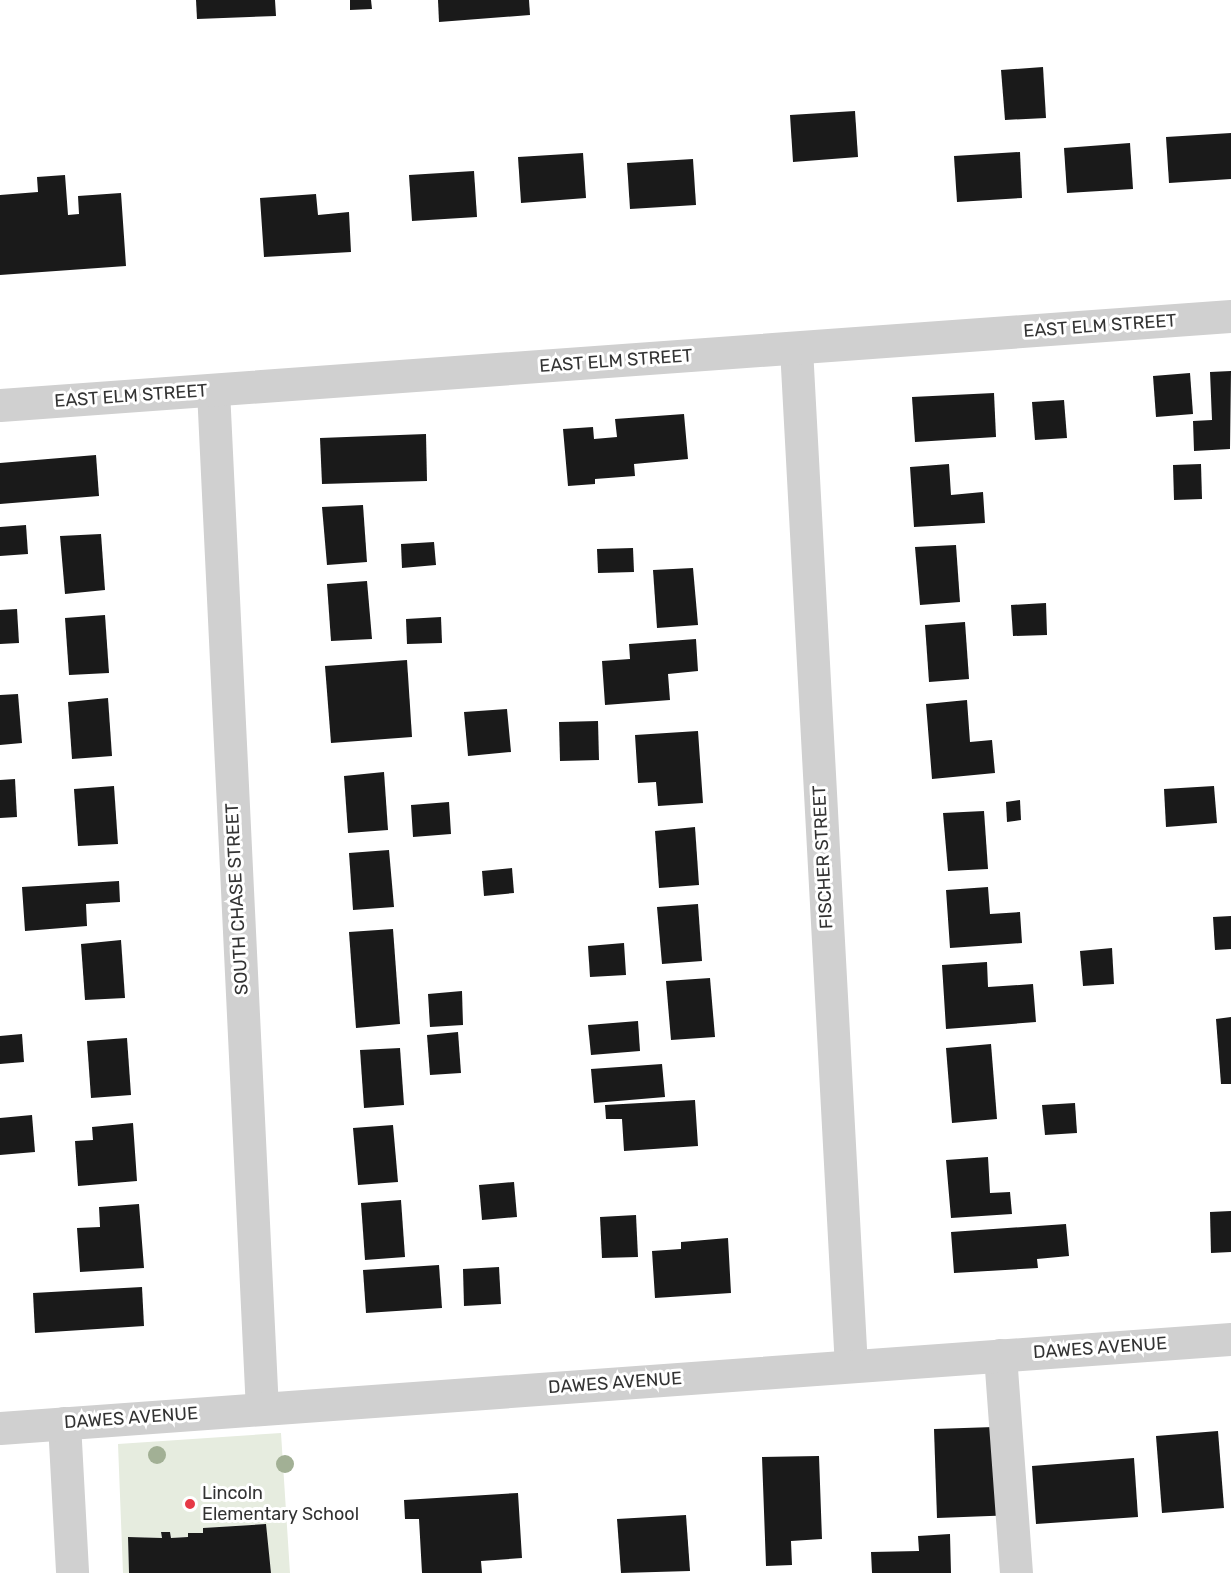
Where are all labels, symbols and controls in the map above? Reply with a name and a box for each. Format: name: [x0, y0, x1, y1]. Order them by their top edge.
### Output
street label: EAST ELM STREET: [1022, 310, 1178, 342]
street label: EAST ELM STREET: [538, 345, 694, 377]
street label: EAST ELM STREET: [53, 380, 209, 412]
street label: FISCHER STREET: [808, 784, 838, 930]
street label: SOUTH CHASE STREET: [221, 802, 253, 996]
street label: DAWES AVENUE: [1032, 1333, 1168, 1363]
street label: DAWES AVENUE: [547, 1368, 683, 1398]
street label: DAWES AVENUE: [63, 1403, 199, 1433]
place label: Lincoln Elementary School: [202, 1483, 360, 1526]
marker: Lincoln Elementary School: [183, 1497, 197, 1511]

